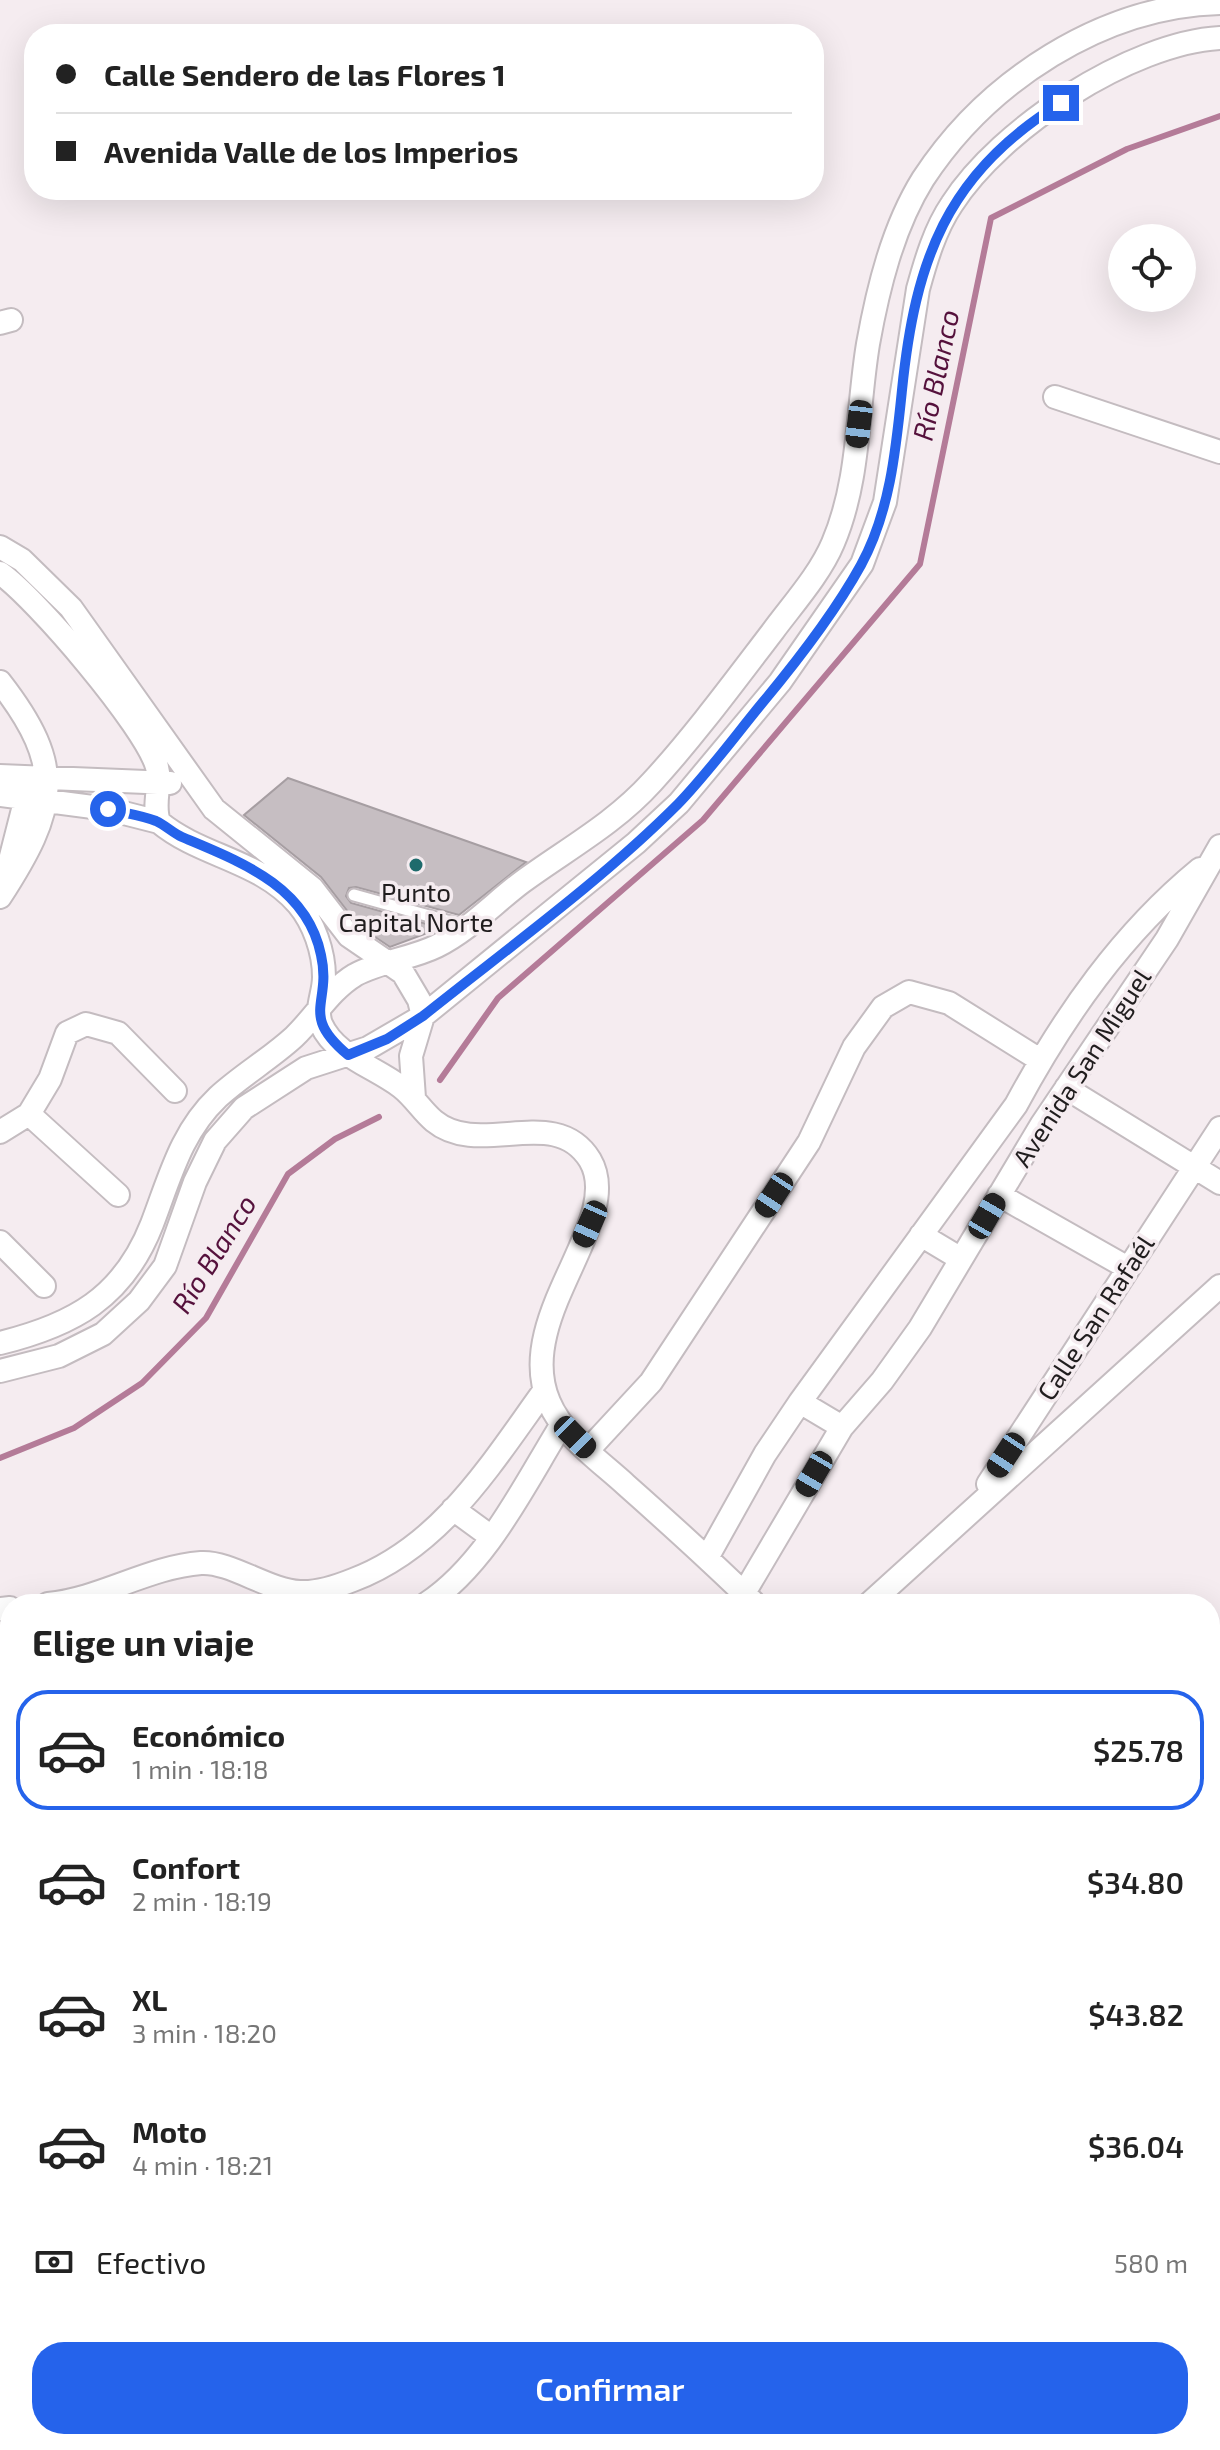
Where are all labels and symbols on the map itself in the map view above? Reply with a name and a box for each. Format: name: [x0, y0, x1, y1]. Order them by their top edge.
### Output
route end: [1043, 85, 1079, 121]
water label: Río Blanco: [905, 306, 965, 443]
car: [844, 399, 874, 449]
route start: [90, 791, 126, 827]
marker: Punto Capital Norte: [407, 856, 425, 874]
place label: Punto Capital Norte: [338, 876, 494, 937]
street label: Avenida San Miguel: [1005, 962, 1156, 1172]
car: [751, 1168, 797, 1222]
water label: Río Blanco: [163, 1188, 263, 1319]
car: [965, 1189, 1009, 1243]
car: [569, 1197, 611, 1251]
street label: Calle San Rafaél: [1030, 1229, 1160, 1405]
car: [550, 1412, 600, 1462]
car: [983, 1428, 1029, 1482]
car: [792, 1447, 836, 1501]

